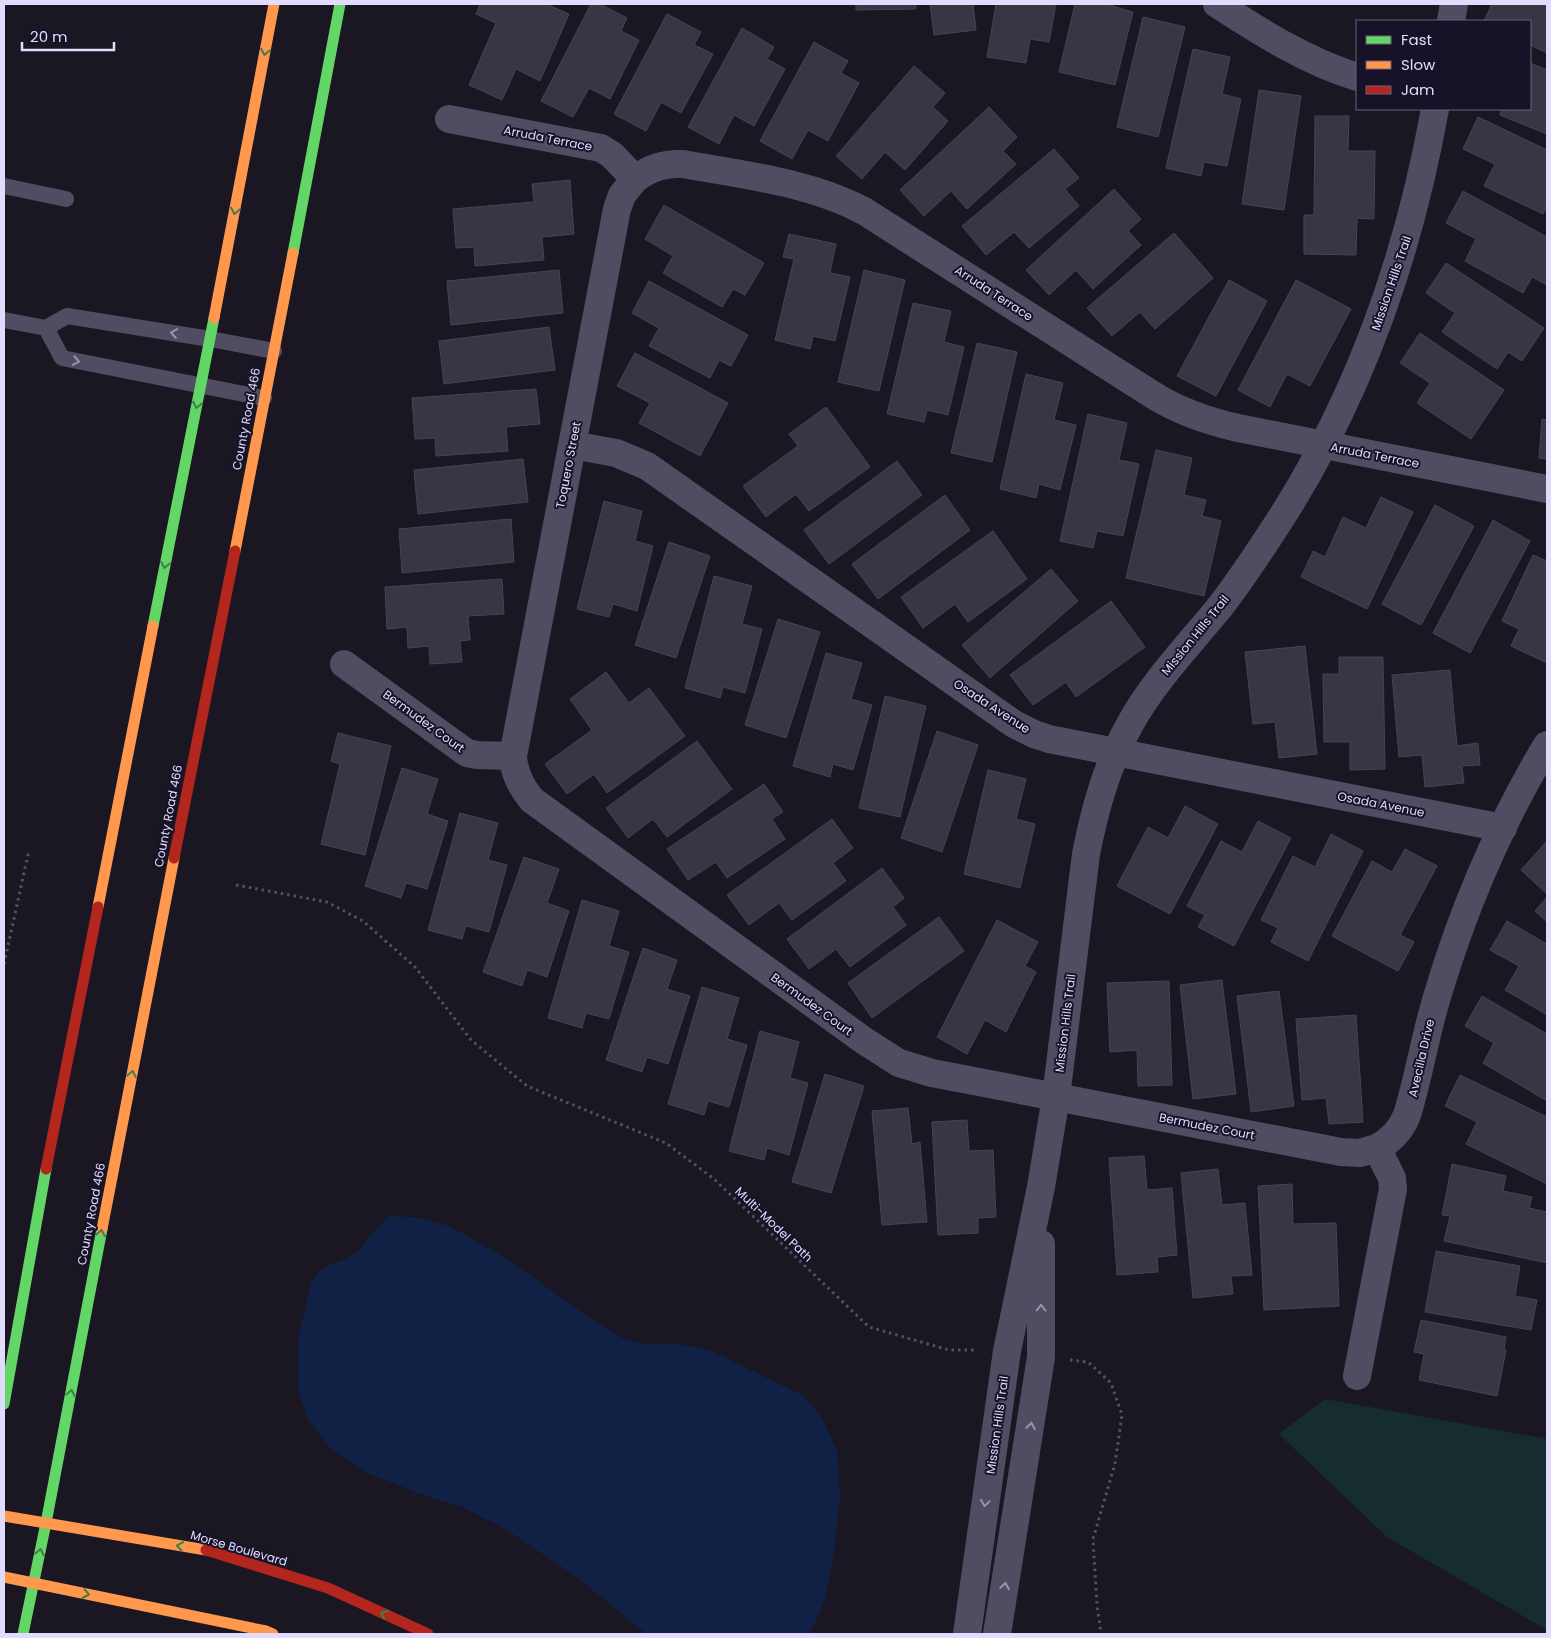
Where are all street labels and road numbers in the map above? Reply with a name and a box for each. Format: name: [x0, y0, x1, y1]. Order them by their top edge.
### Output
street label: Arruda Terrace: [502, 121, 594, 155]
street label: Mission Hills Trail: [1367, 233, 1415, 333]
street label: Arruda Terrace: [952, 261, 1036, 325]
street label: County Road 466: [228, 366, 264, 472]
street label: Toquero Street: [551, 420, 585, 510]
street label: Arruda Terrace: [1329, 438, 1421, 472]
street label: Mission Hills Trail: [1157, 591, 1233, 679]
street label: Osada Avenue: [950, 675, 1034, 737]
street label: Bermudez Court: [380, 686, 468, 756]
street label: County Road 466: [150, 763, 186, 869]
street label: Osada Avenue: [1336, 787, 1426, 821]
street label: Bermudez Court: [768, 969, 856, 1039]
street label: Mission Hills Trail: [1051, 973, 1079, 1073]
street label: Avecilla Drive: [1404, 1017, 1438, 1099]
street label: Bermudez Court: [1158, 1108, 1256, 1144]
street label: County Road 466: [73, 1161, 109, 1267]
street label: Multi-Model Path: [732, 1183, 816, 1265]
street label: Mission Hills Trail: [982, 1375, 1012, 1475]
street label: Morse Boulevard: [189, 1526, 289, 1570]

